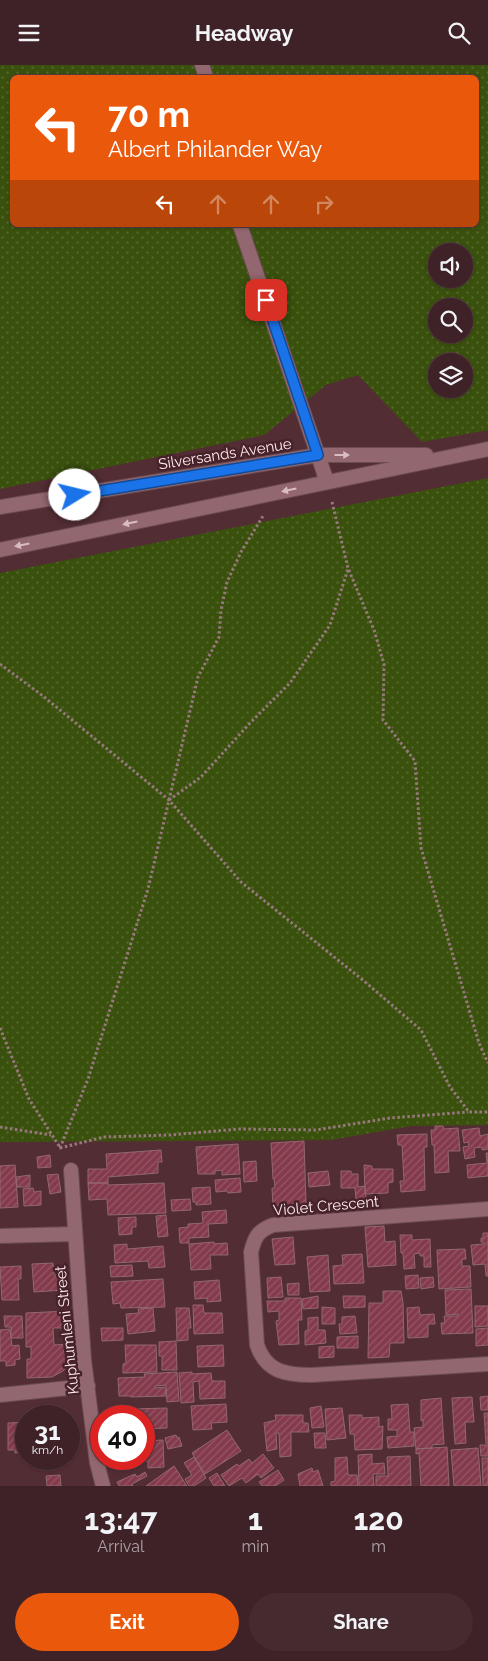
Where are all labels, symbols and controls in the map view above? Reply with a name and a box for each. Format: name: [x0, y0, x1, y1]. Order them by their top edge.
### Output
icon: menu: [15, 19, 43, 47]
icon: search: [445, 19, 473, 47]
text: Headway: [195, 20, 293, 46]
text: 70 m: [108, 94, 190, 135]
icon: left: [25, 95, 90, 160]
text: Albert Philander Way: [108, 136, 322, 162]
icon: left: [151, 190, 179, 218]
icon: ahead: [204, 190, 232, 218]
icon: ahead: [257, 190, 285, 218]
icon: right: [310, 190, 338, 218]
map controls: [428, 243, 473, 398]
button: sound: [428, 243, 473, 288]
pin: [245, 279, 287, 321]
icon: arrive: [252, 286, 280, 314]
button: search: [428, 298, 473, 343]
button: layers: [428, 353, 473, 398]
street label: Silversands Avenue: [157, 435, 293, 473]
one-way arrow: [334, 451, 350, 459]
position arrow: [48, 468, 100, 520]
one-way arrow: [281, 486, 296, 494]
one-way arrow: [122, 519, 137, 527]
one-way arrow: [14, 542, 30, 550]
street label: Violet Crescent: [272, 1192, 380, 1220]
street label: Kuphumleni Street: [51, 1265, 83, 1395]
speed limit sign: 40: [90, 1405, 155, 1470]
text: 31: [34, 1416, 61, 1446]
text: km/h: [32, 1443, 63, 1457]
text: 13:47: [84, 1502, 157, 1537]
text: 1: [248, 1502, 263, 1537]
text: 120: [353, 1502, 404, 1537]
text: Arrival: [97, 1537, 144, 1556]
text: min: [242, 1537, 269, 1556]
text: m: [371, 1537, 386, 1556]
button: Exit: [15, 1593, 239, 1651]
button: Share: [249, 1593, 473, 1651]

